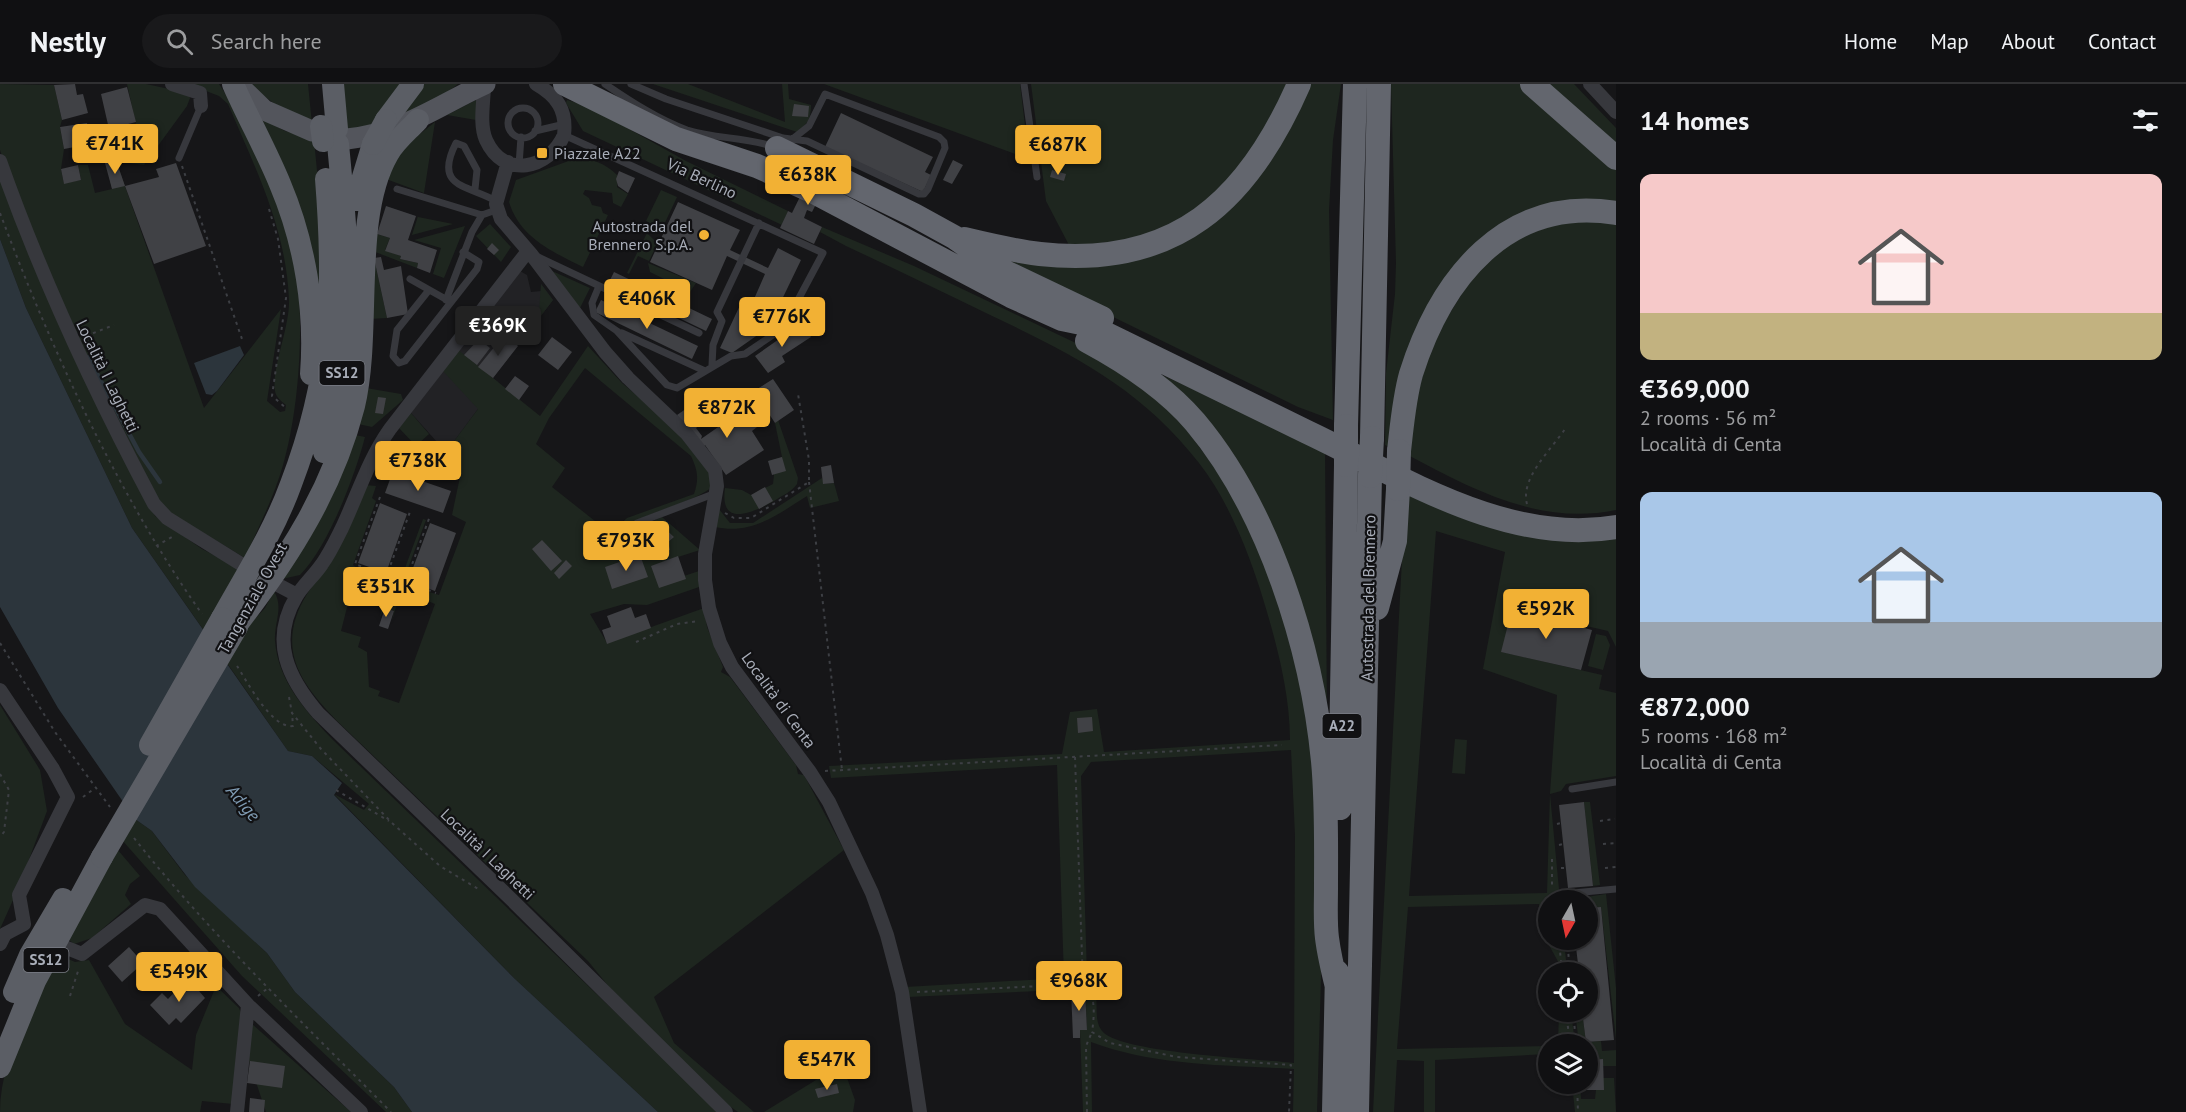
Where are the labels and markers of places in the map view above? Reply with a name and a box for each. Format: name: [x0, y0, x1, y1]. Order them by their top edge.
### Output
pin: €741K: [73, 124, 157, 175]
pin: €687K: [1016, 125, 1100, 176]
place label: Piazzale A22: [554, 143, 641, 163]
marker: Piazzale A22: [535, 146, 549, 160]
pin: €638K: [766, 155, 850, 206]
place label: Autostrada del Brennero S.p.A.: [588, 216, 692, 254]
marker: Autostrada del Brennero S.p.A.: [697, 228, 711, 242]
pin: €406K: [605, 279, 689, 330]
pin: €776K: [740, 297, 824, 348]
pin: €369K: [456, 306, 540, 357]
pin: €872K: [685, 388, 769, 439]
pin: €738K: [376, 441, 460, 492]
pin: €793K: [584, 521, 668, 572]
pin: €351K: [344, 567, 428, 618]
pin: €592K: [1504, 589, 1588, 640]
pin: €549K: [137, 952, 221, 1003]
pin: €968K: [1037, 961, 1121, 1012]
pin: €547K: [785, 1040, 869, 1091]

